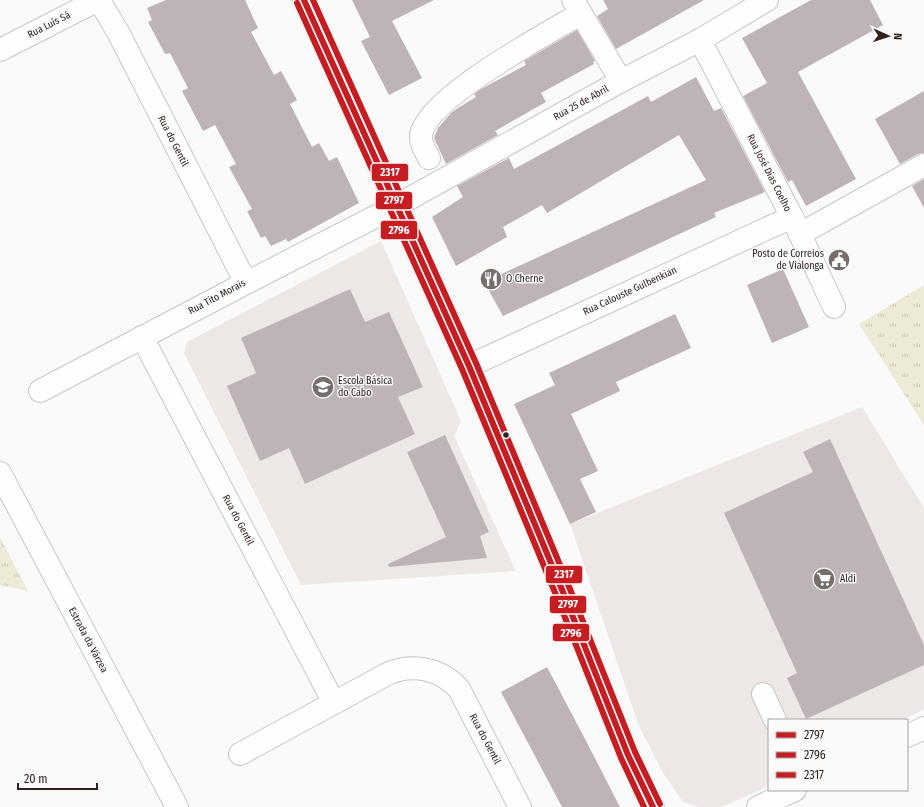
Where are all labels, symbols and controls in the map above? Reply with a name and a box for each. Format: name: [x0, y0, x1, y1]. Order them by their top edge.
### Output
street label: Rua Luís Sá: [25, 8, 72, 41]
north arrow: [868, 16, 908, 56]
text: N: [891, 33, 904, 40]
street label: Rua 25 de Abril: [551, 83, 611, 123]
street label: Rua do Gentil: [155, 114, 191, 169]
street label: Rua José Dias Coelho: [744, 132, 794, 214]
line badge: 2317: [371, 163, 409, 182]
text: 2317: [379, 166, 400, 179]
line badge: 2797: [375, 191, 413, 210]
text: 2797: [383, 194, 404, 207]
line badge: 2796: [380, 220, 418, 240]
text: 2796: [387, 224, 410, 237]
public building icon: Posto de Correios de Vialonga: [826, 247, 852, 273]
place label: Posto de Correios de Vialonga: [752, 248, 824, 272]
street label: Rua Calouste Gulbenkian: [581, 264, 679, 318]
restaurant icon: O Cherne: [478, 266, 504, 292]
place label: O Cherne: [506, 273, 544, 285]
street label: Rua Tito Morais: [186, 277, 248, 317]
school or university icon: Escola Básica do Cabo: [310, 374, 336, 400]
place label: Escola Básica do Cabo: [338, 375, 392, 399]
unlabelled marker: [501, 430, 511, 440]
street label: Rua do Gentil: [220, 493, 256, 548]
line badge: 2317: [545, 565, 583, 584]
supermarket icon: Aldi: [811, 566, 837, 592]
text: 2317: [553, 568, 574, 581]
place label: Aldi: [840, 573, 856, 585]
line badge: 2797: [549, 595, 587, 614]
text: 2797: [557, 598, 578, 611]
street label: Estrada da Várzea: [66, 605, 110, 675]
line badge: 2796: [552, 623, 590, 642]
text: 2796: [559, 627, 582, 640]
street label: Rua do Gentil: [467, 712, 503, 767]
legend: [768, 719, 908, 791]
text: 2797: [804, 728, 825, 742]
text: 2796: [804, 748, 826, 762]
scale bar: [18, 765, 97, 791]
text: 2317: [804, 768, 824, 782]
text: 20 m: [24, 772, 48, 786]

